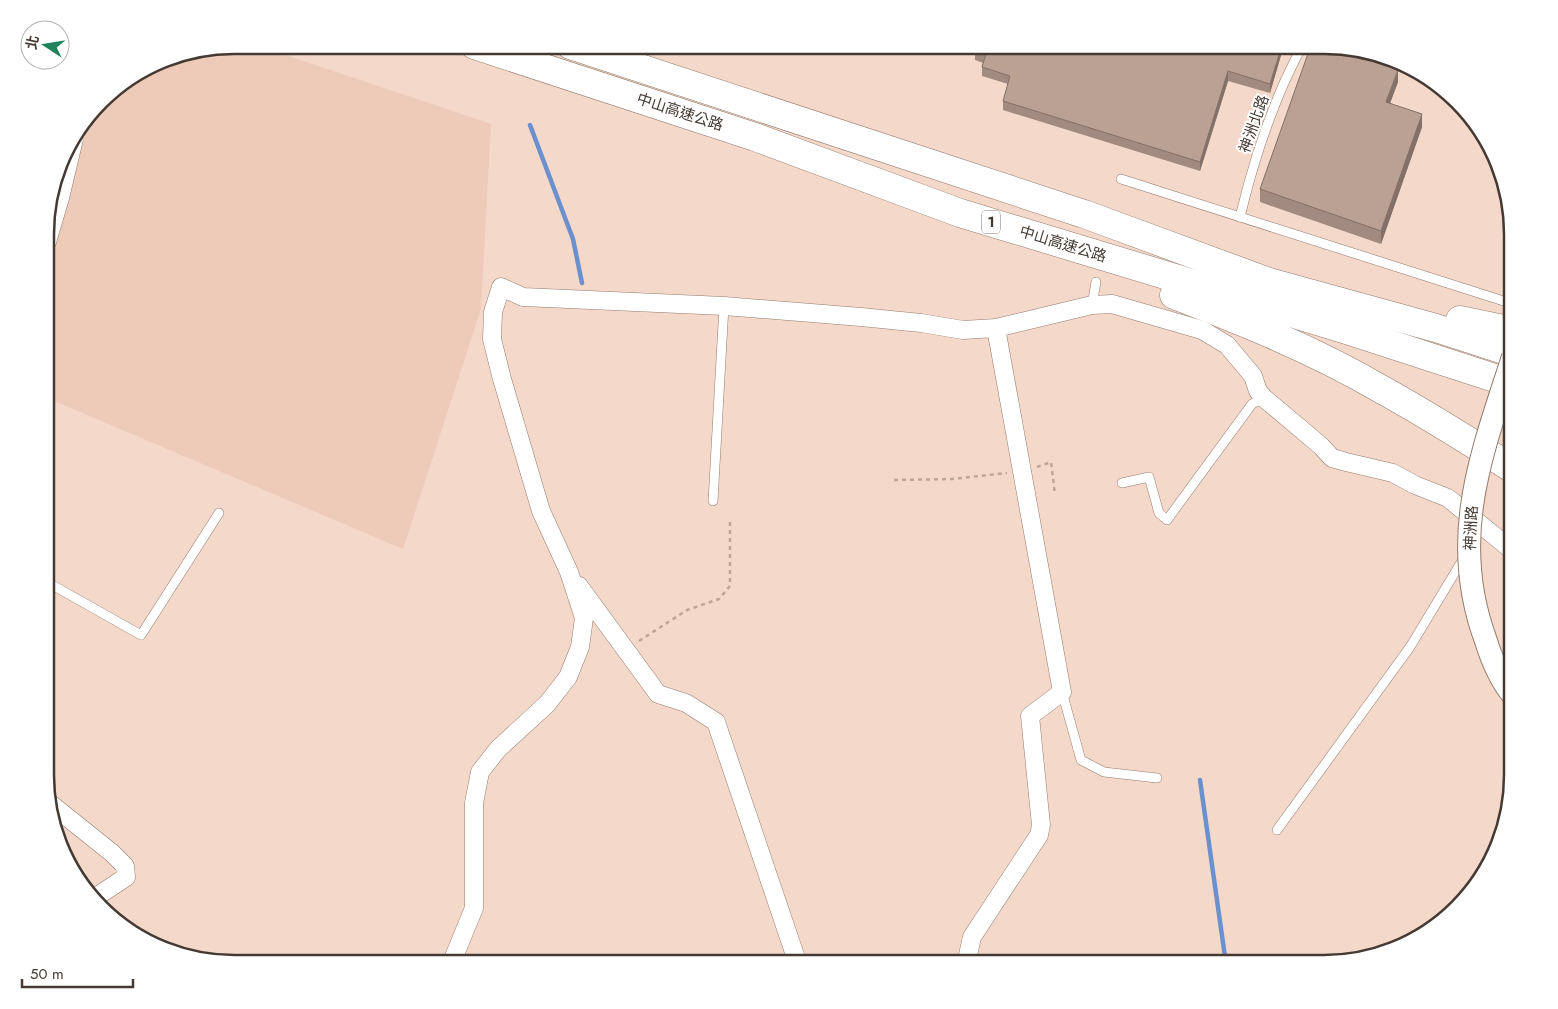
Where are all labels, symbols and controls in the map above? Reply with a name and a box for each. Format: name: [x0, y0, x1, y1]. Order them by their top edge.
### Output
north arrow: [20, 20, 70, 70]
text: 北: [21, 33, 44, 51]
street label: 中山高速公路: [634, 88, 726, 136]
street label: 神洲北路: [1233, 92, 1275, 156]
road number: 1: [982, 210, 1000, 233]
street label: 中山高速公路: [1017, 220, 1109, 268]
street label: 神洲路: [1459, 505, 1483, 551]
scale bar: [22, 956, 134, 988]
text: 50 m: [30, 963, 64, 985]

